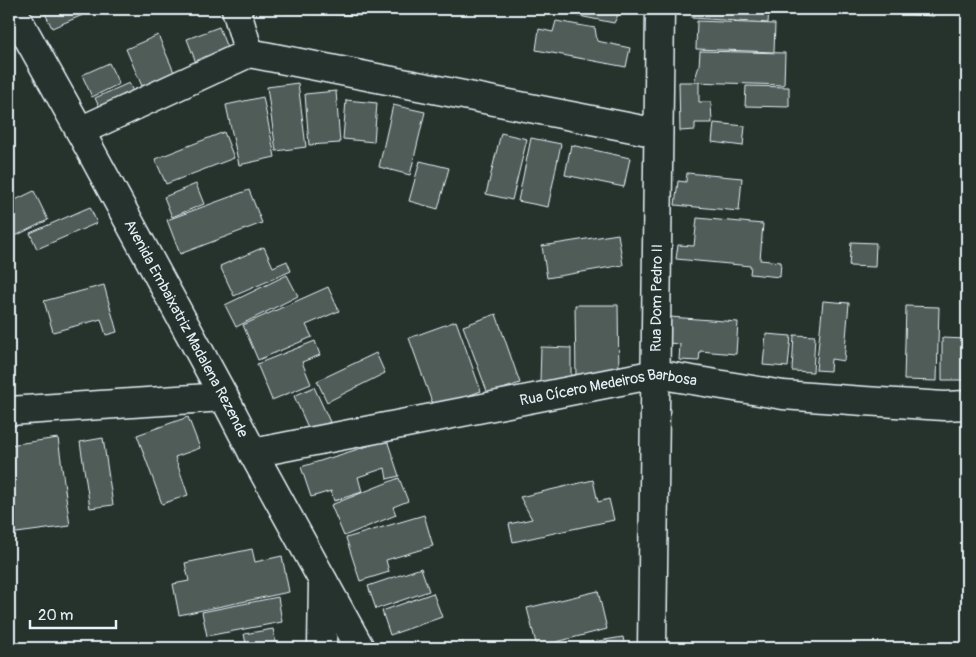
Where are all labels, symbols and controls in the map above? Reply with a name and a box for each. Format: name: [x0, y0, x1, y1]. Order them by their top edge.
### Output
street label: Avenida Embaixatriz Madalena Rezende: [120, 216, 253, 441]
street label: Rua Dom Pedro II: [647, 244, 667, 352]
street label: Rua Cícero Medeiros Barbosa: [518, 365, 698, 411]
scale bar: [30, 597, 116, 629]
text: 20 m: [38, 606, 73, 625]

